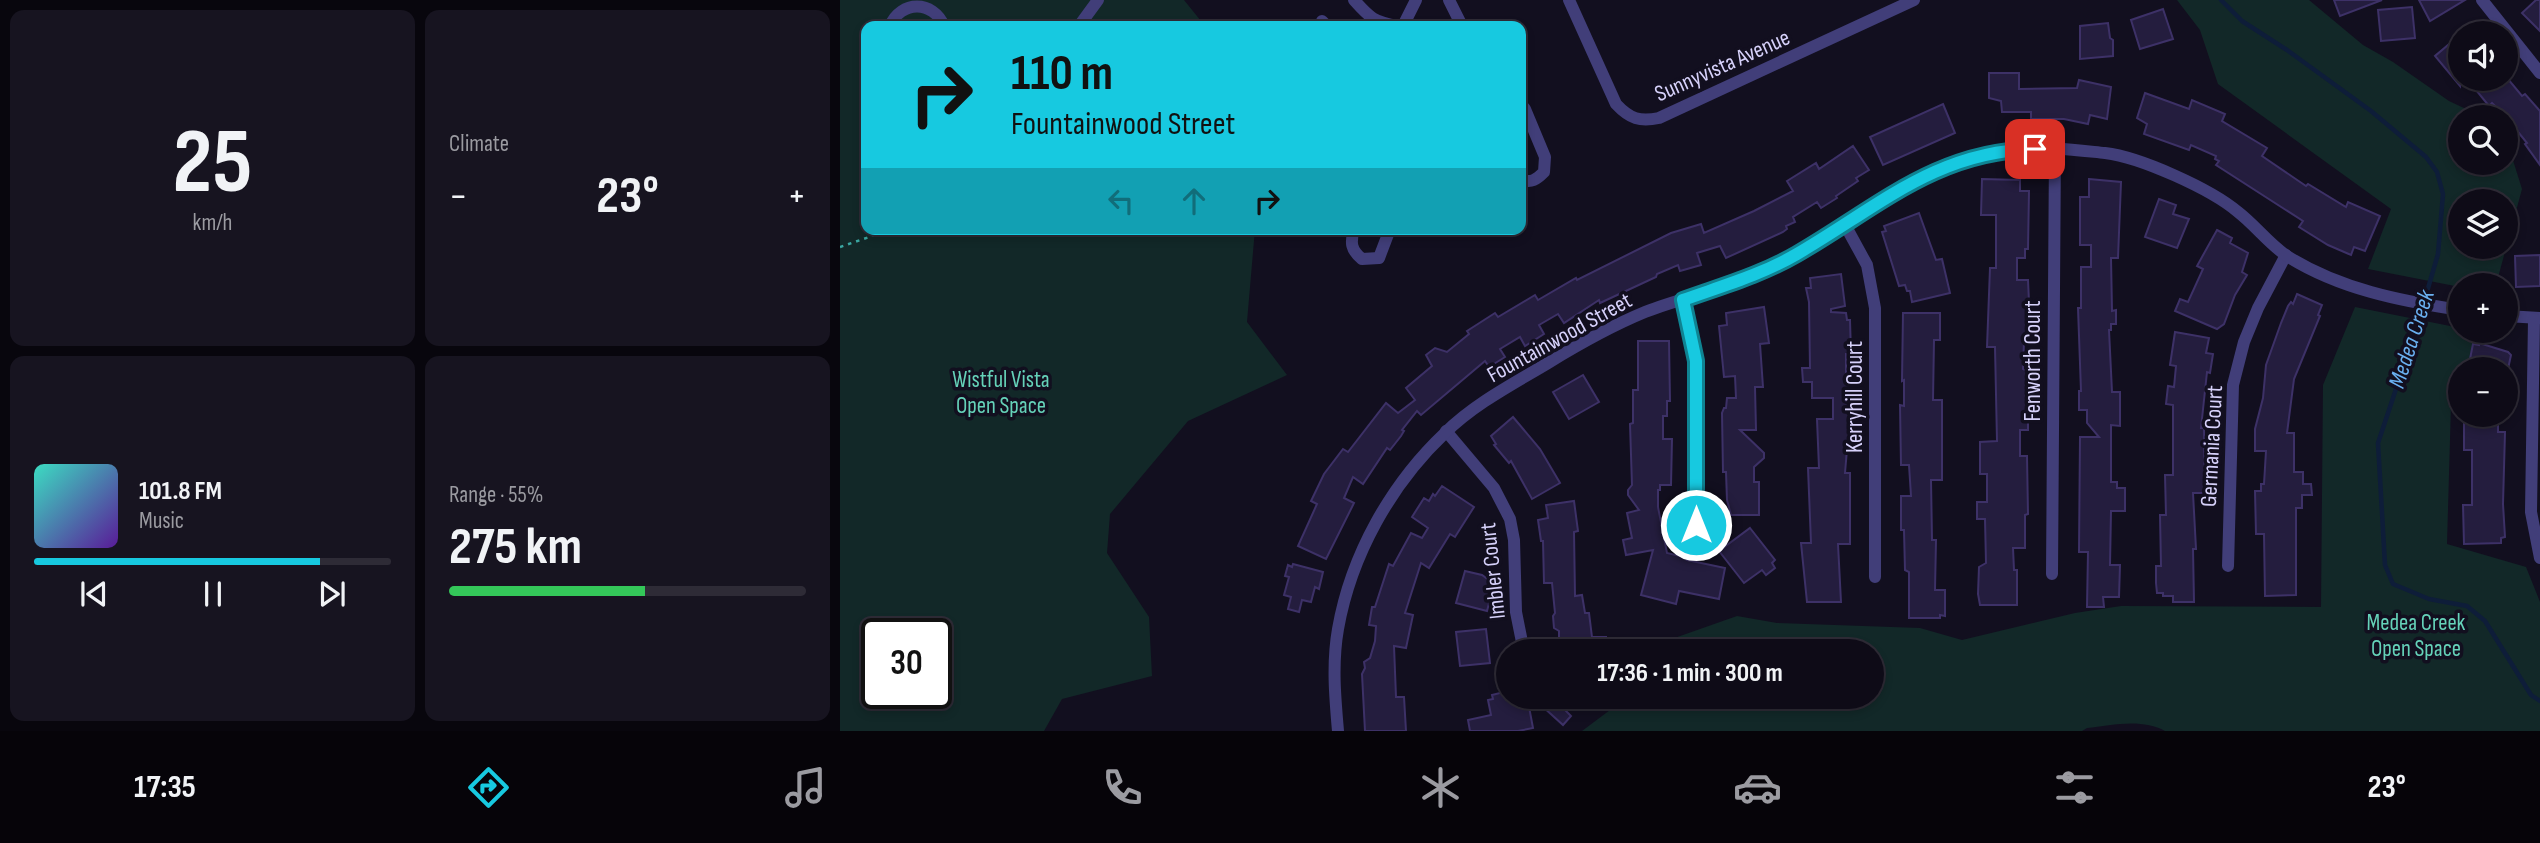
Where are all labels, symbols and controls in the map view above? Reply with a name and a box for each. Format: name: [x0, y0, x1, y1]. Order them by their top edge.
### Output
map controls: [2448, 21, 2518, 427]
button: sound: [2448, 21, 2518, 91]
street label: Sunnyvista Avenue: [1650, 24, 1794, 108]
text: 110 m: [1011, 45, 1113, 104]
icon: right: [896, 49, 987, 140]
text: Fountainwood Street: [1011, 105, 1235, 144]
button: search: [2448, 105, 2518, 175]
text: 25: [173, 109, 252, 218]
pin: [2005, 119, 2065, 179]
text: Climate: [449, 130, 509, 158]
icon: arrive: [2016, 130, 2054, 168]
text: 23°: [596, 165, 659, 228]
text: −: [449, 174, 468, 219]
text: +: [787, 174, 806, 219]
icon: left: [1102, 182, 1140, 220]
icon: ahead: [1175, 182, 1213, 220]
icon: right: [1248, 182, 1286, 220]
button: layers: [2448, 189, 2518, 259]
text: km/h: [193, 209, 232, 237]
button: +: [2448, 273, 2518, 343]
water label: Medea Creek: [2382, 285, 2441, 392]
street label: Fountainwood Street: [1482, 287, 1637, 389]
street label: Fenworth Court: [2019, 300, 2047, 422]
street label: Kerryhill Court: [1841, 341, 1869, 453]
button: −: [2448, 357, 2518, 427]
park label: Wistful Vista Open Space: [952, 366, 1050, 420]
street label: Germania Court: [2195, 385, 2229, 508]
text: 101.8 FM: [139, 476, 222, 507]
text: Range · 55%: [449, 481, 543, 509]
position arrow: [1659, 488, 1733, 562]
text: Music: [139, 507, 184, 535]
text: 275 km: [449, 516, 582, 579]
street label: Imbler Court: [1474, 521, 1512, 620]
icon: previous: [75, 575, 113, 613]
icon: pause: [194, 575, 232, 613]
icon: next: [313, 575, 351, 613]
park label: Medea Creek Open Space: [2367, 609, 2466, 663]
speed limit sign: 30: [861, 618, 952, 709]
text: 17:36 · 1 min · 300 m: [1597, 658, 1783, 689]
icon: directions: [464, 763, 513, 812]
icon: music: [781, 763, 830, 812]
icon: phone: [1098, 763, 1147, 812]
icon: climate: [1416, 763, 1465, 812]
icon: car: [1733, 763, 1782, 812]
icon: filters: [2050, 763, 2099, 812]
text: 17:35: [134, 768, 196, 807]
text: 23°: [2367, 768, 2406, 807]

